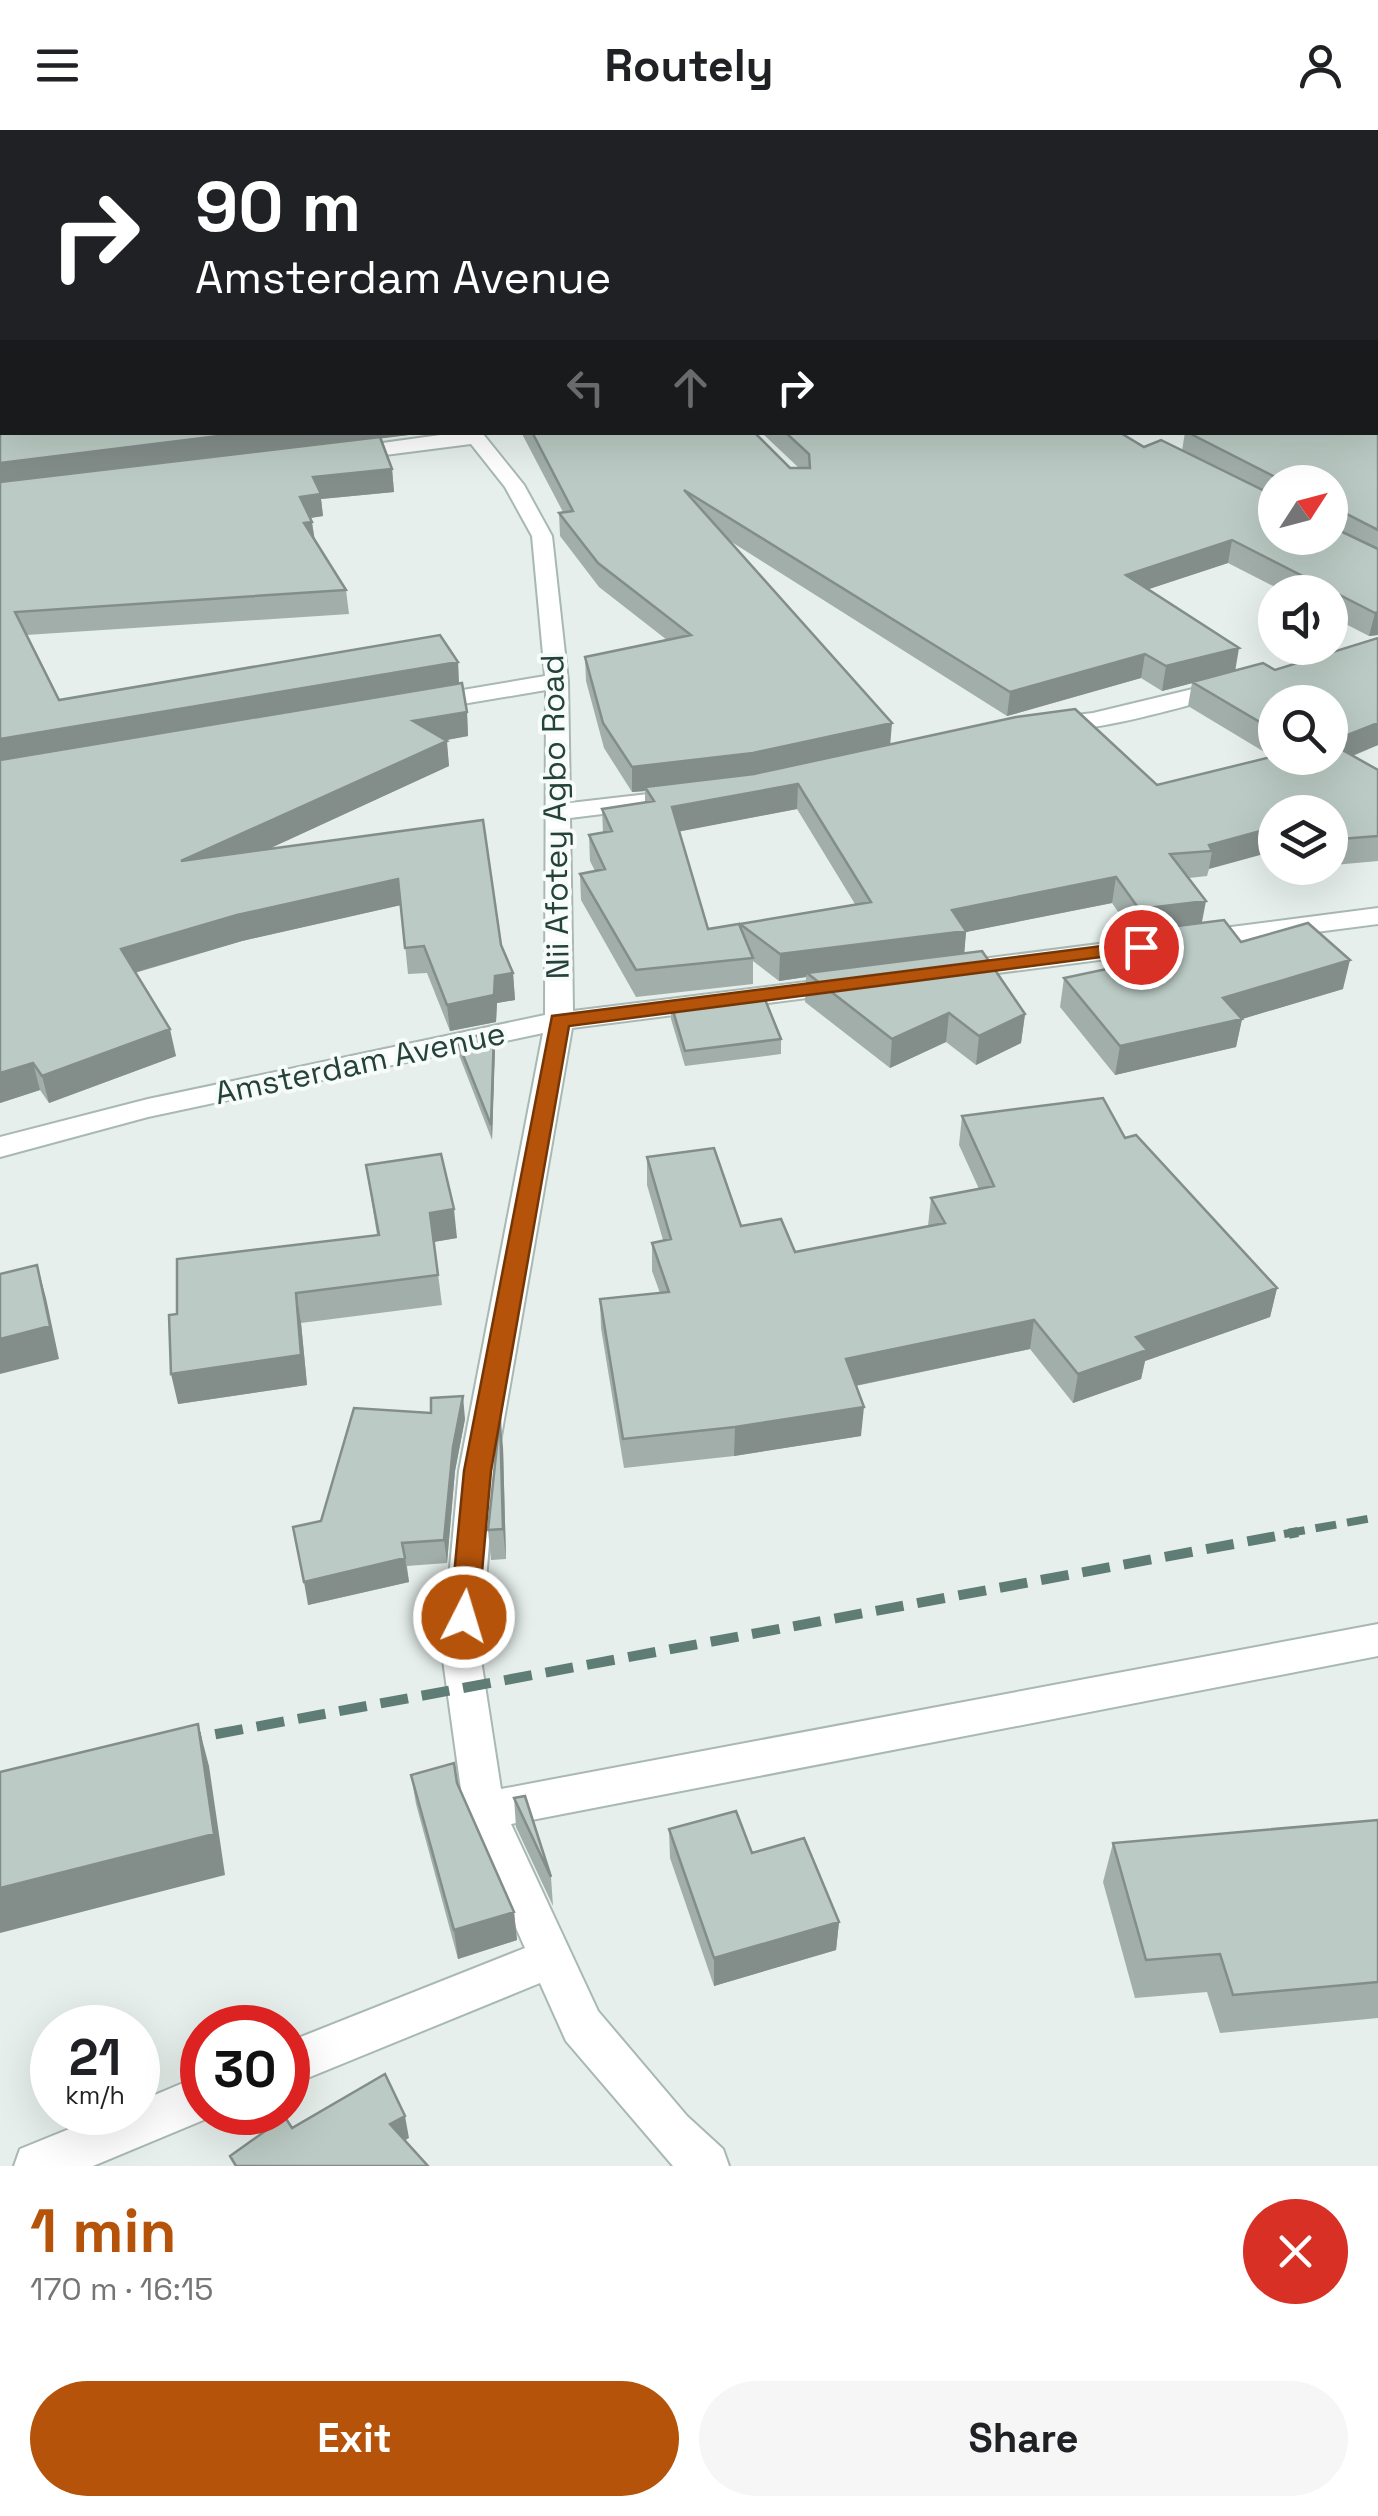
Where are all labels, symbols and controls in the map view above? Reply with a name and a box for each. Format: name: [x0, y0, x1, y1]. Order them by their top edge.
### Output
text: Routely: [604, 37, 774, 94]
icon: menu: [30, 38, 85, 93]
icon: person: [1293, 38, 1348, 93]
text: 90 m: [195, 162, 361, 251]
icon: right: [30, 170, 160, 300]
text: Amsterdam Avenue: [195, 249, 611, 306]
icon: left: [558, 360, 613, 415]
icon: ahead: [663, 360, 718, 415]
icon: right: [768, 360, 823, 415]
north arrow: [1258, 465, 1348, 555]
map controls: [1258, 465, 1348, 885]
button: sound: [1258, 575, 1348, 665]
street label: Nii Afotey Agbo Road: [532, 654, 578, 980]
button: search: [1258, 685, 1348, 775]
button: layers: [1258, 795, 1348, 885]
pin: [1099, 905, 1184, 990]
icon: arrive: [1114, 920, 1169, 975]
street label: Amsterdam Avenue: [211, 1013, 509, 1113]
position arrow: [412, 1565, 516, 1669]
speed limit sign: 30: [180, 2005, 310, 2135]
text: 21: [69, 2026, 121, 2090]
text: km/h: [65, 2079, 125, 2111]
text: 1 min: [30, 2193, 177, 2270]
button: close: [1243, 2199, 1348, 2304]
text: 170 m · 16:15: [30, 2269, 213, 2309]
button: Exit: [30, 2381, 679, 2496]
button: Share: [699, 2381, 1348, 2496]

